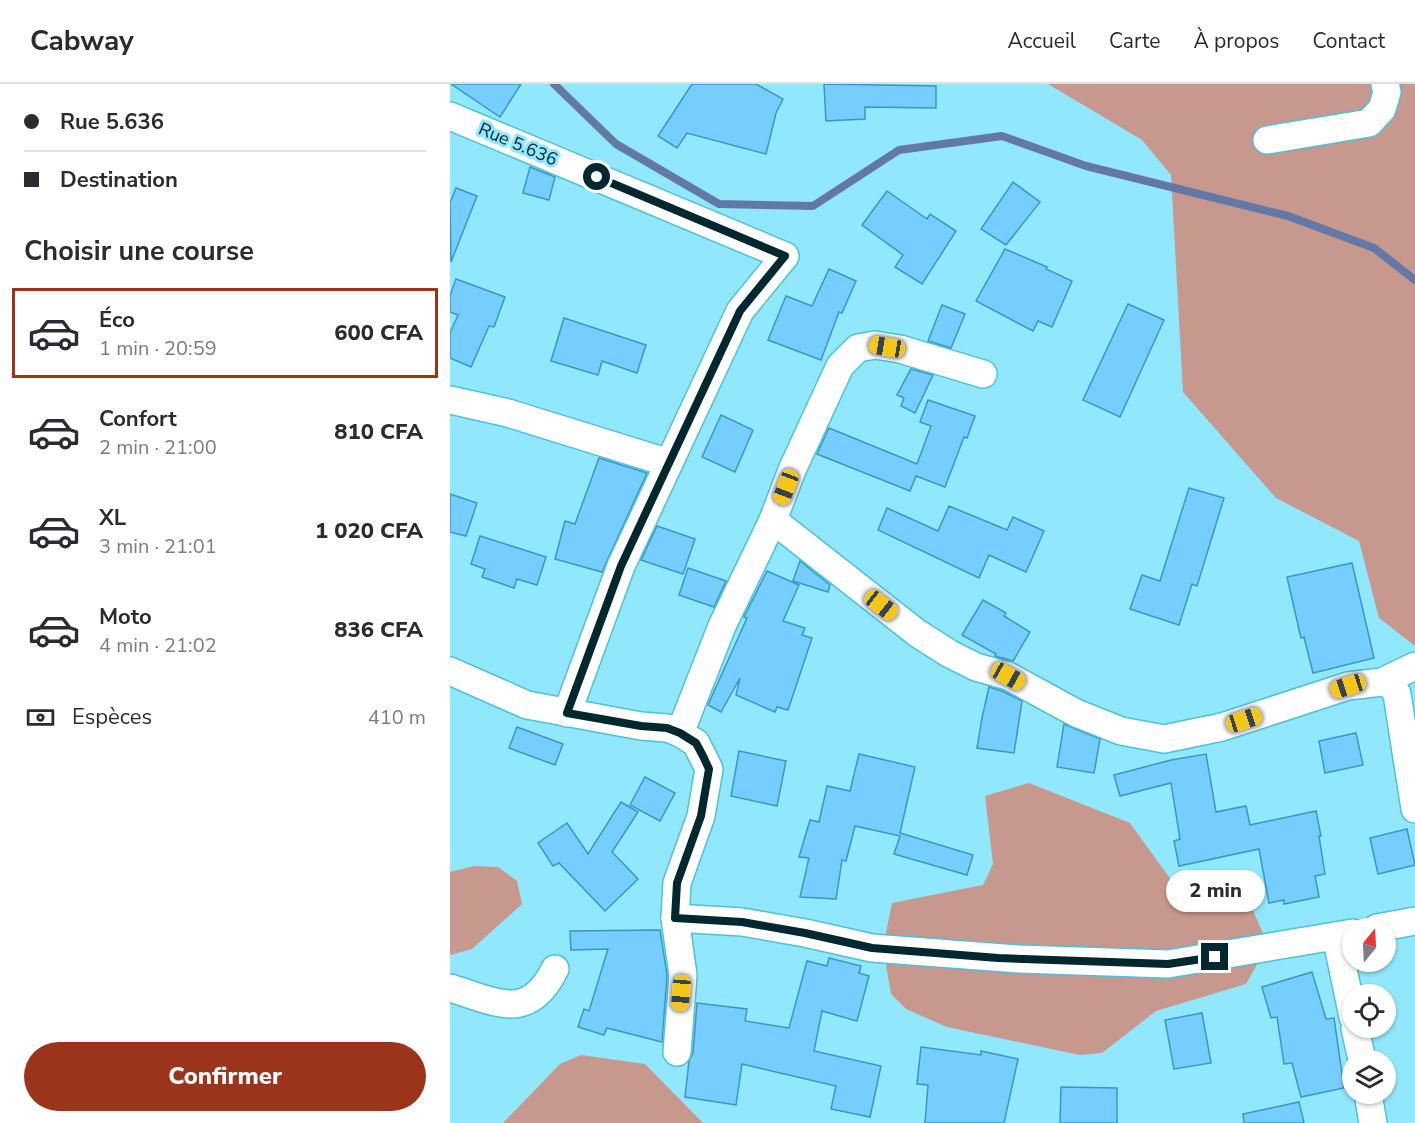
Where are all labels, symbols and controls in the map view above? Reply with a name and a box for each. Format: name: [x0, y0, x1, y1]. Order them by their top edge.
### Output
text: Cabway: [30, 22, 134, 60]
text: Accueil: [1007, 27, 1076, 55]
text: Carte: [1109, 27, 1160, 55]
text: À propos: [1193, 27, 1279, 55]
text: Contact: [1312, 27, 1385, 55]
text: Rue 5.636: [60, 107, 164, 137]
street label: Rue 5.636: [475, 117, 561, 171]
route start: [583, 163, 610, 190]
text: Destination: [60, 165, 178, 195]
text: Choisir une course: [24, 233, 254, 270]
text: Éco: [99, 305, 135, 335]
icon: car: [27, 306, 81, 360]
text: 600 CFA: [334, 318, 423, 348]
text: 1 min · 20:59: [99, 335, 217, 362]
car: [868, 335, 906, 359]
text: Confort: [99, 404, 177, 434]
icon: car: [27, 405, 81, 459]
text: 810 CFA: [334, 417, 423, 447]
text: 2 min · 21:00: [99, 434, 217, 461]
car: [771, 467, 801, 507]
text: XL: [99, 503, 126, 533]
icon: car: [27, 504, 81, 558]
text: 1 020 CFA: [315, 516, 423, 546]
text: 3 min · 21:01: [99, 533, 217, 560]
car: [861, 587, 901, 623]
text: Moto: [99, 602, 152, 632]
icon: car: [27, 603, 81, 657]
text: 836 CFA: [334, 615, 423, 645]
text: 4 min · 21:02: [99, 632, 217, 659]
car: [988, 659, 1028, 693]
car: [1328, 672, 1368, 700]
icon: cash: [24, 701, 57, 734]
text: Espèces: [72, 702, 152, 732]
text: 410 m: [368, 704, 426, 731]
car: [1224, 706, 1264, 734]
callout: 2 min: [1166, 870, 1264, 912]
text: 2 min: [1189, 877, 1242, 904]
north arrow: [1342, 918, 1396, 972]
map controls: [1342, 918, 1396, 1104]
route end: [1201, 943, 1228, 970]
car: [670, 974, 692, 1012]
button: locate: [1342, 984, 1396, 1038]
button: Confirmer: [24, 1042, 426, 1111]
button: layers: [1342, 1050, 1396, 1104]

